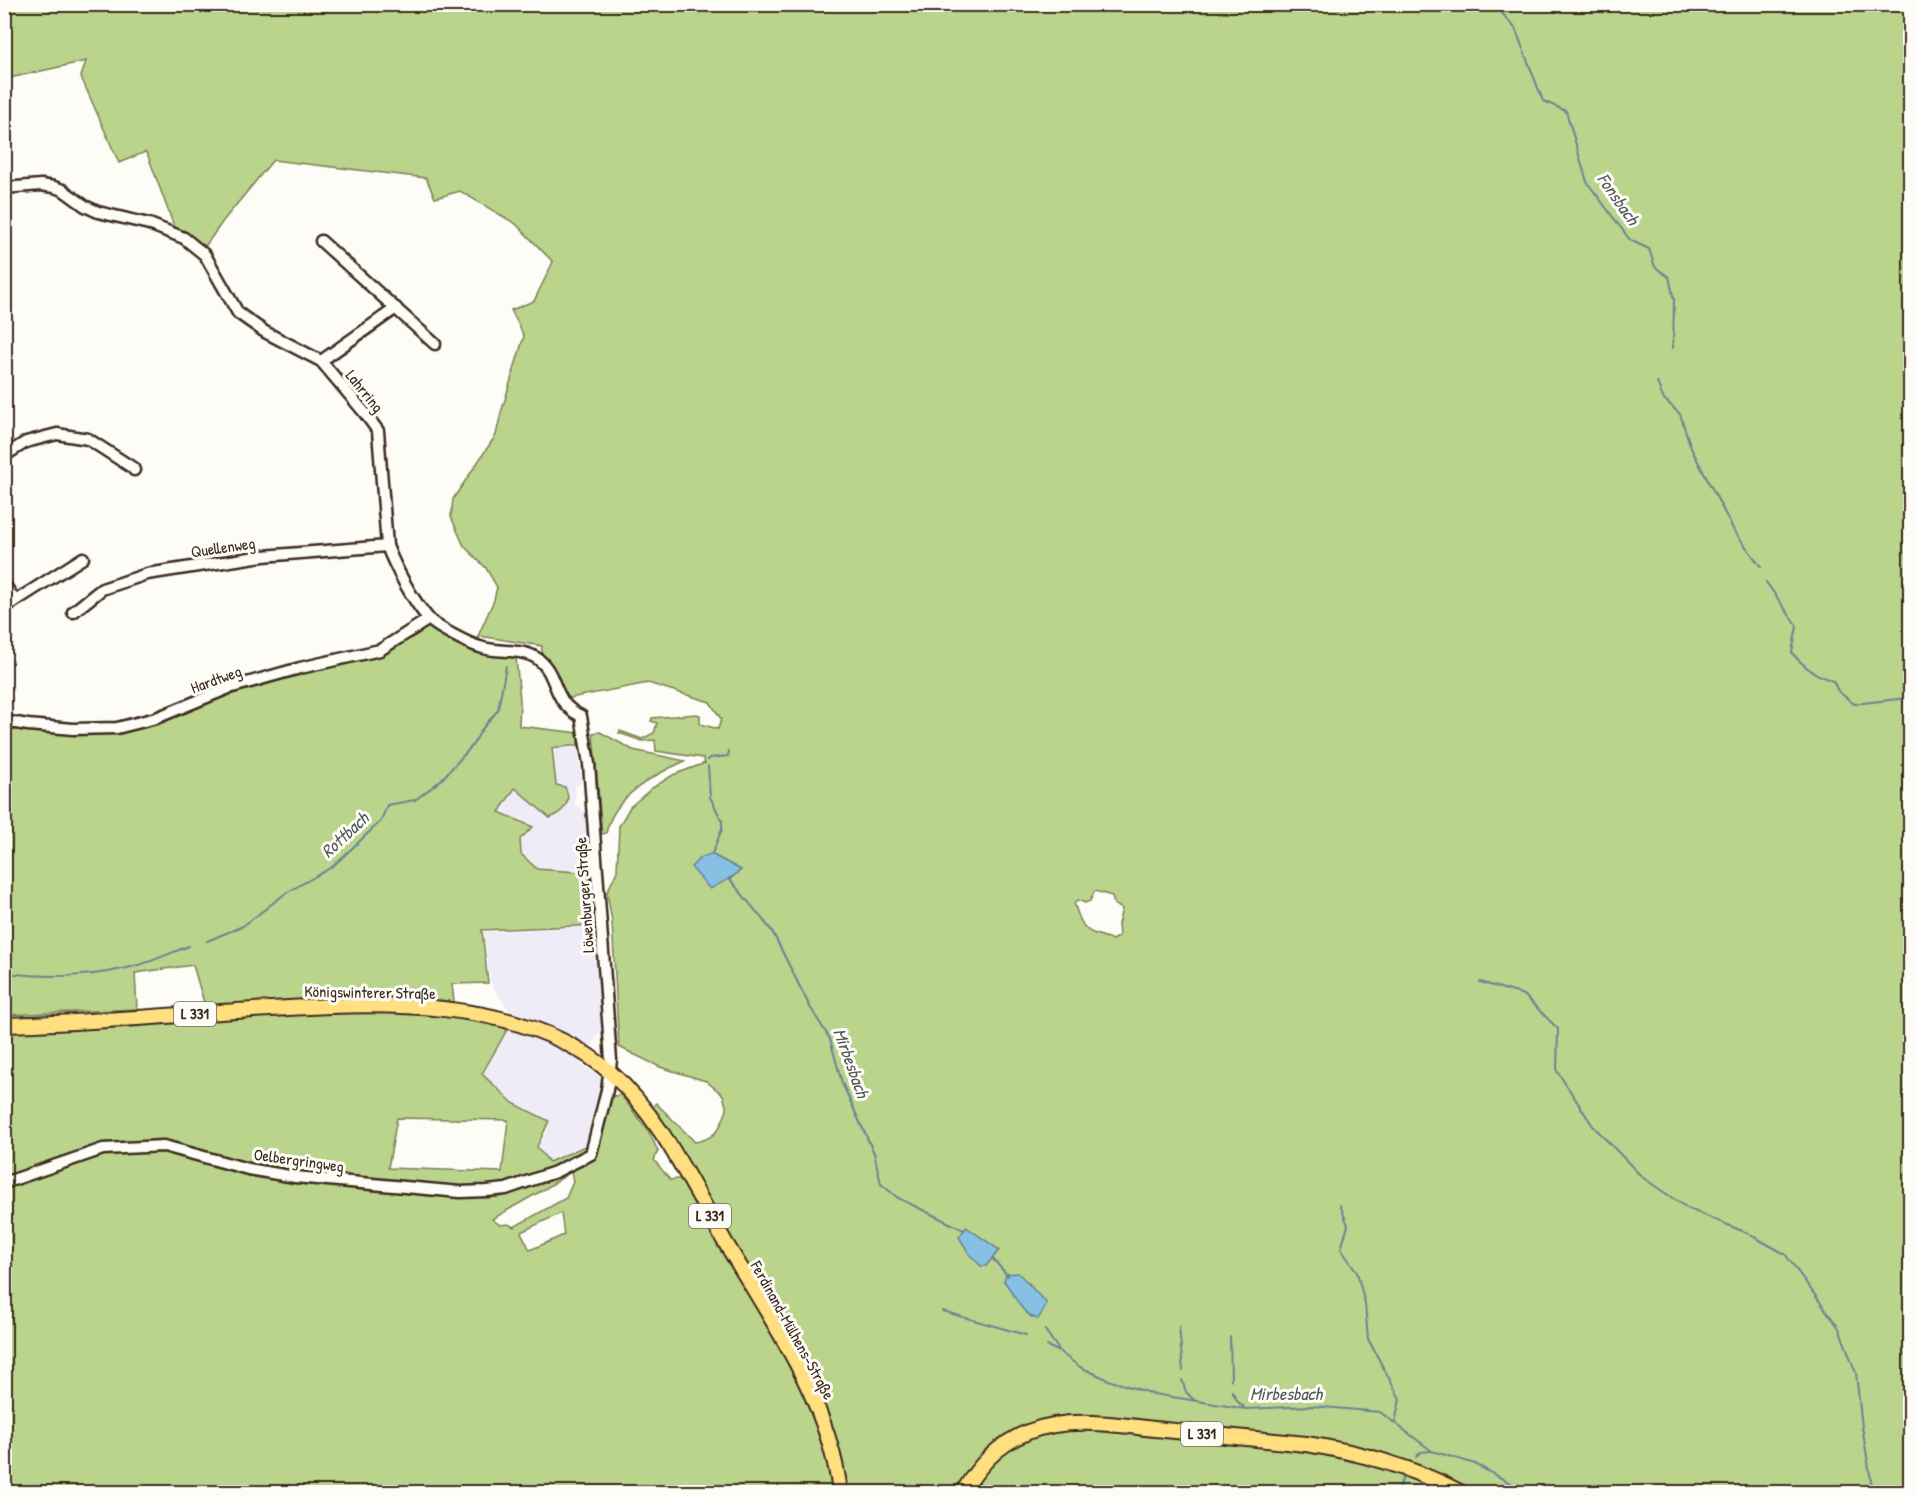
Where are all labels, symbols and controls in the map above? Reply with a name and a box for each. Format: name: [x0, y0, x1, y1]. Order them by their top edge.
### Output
water label: Fonsbach: [1592, 168, 1646, 231]
street label: Lahrring: [341, 365, 389, 417]
street label: Quellenweg: [189, 532, 257, 562]
street label: Hardtweg: [188, 660, 244, 698]
water label: Rottbach: [315, 805, 375, 863]
street label: Löwenburger Straße: [569, 836, 599, 954]
street label: Königswinterer Straße: [304, 980, 437, 1004]
road number: L 331: [174, 1002, 216, 1026]
water label: Mirbesbach: [827, 1025, 876, 1102]
street label: Oelbergringweg: [253, 1143, 345, 1177]
road number: L 331: [689, 1204, 731, 1228]
street label: Ferdinand-Mülhens-Straße: [745, 1256, 841, 1404]
water label: Mirbesbach: [1250, 1381, 1324, 1406]
road number: L 331: [1181, 1422, 1223, 1446]

